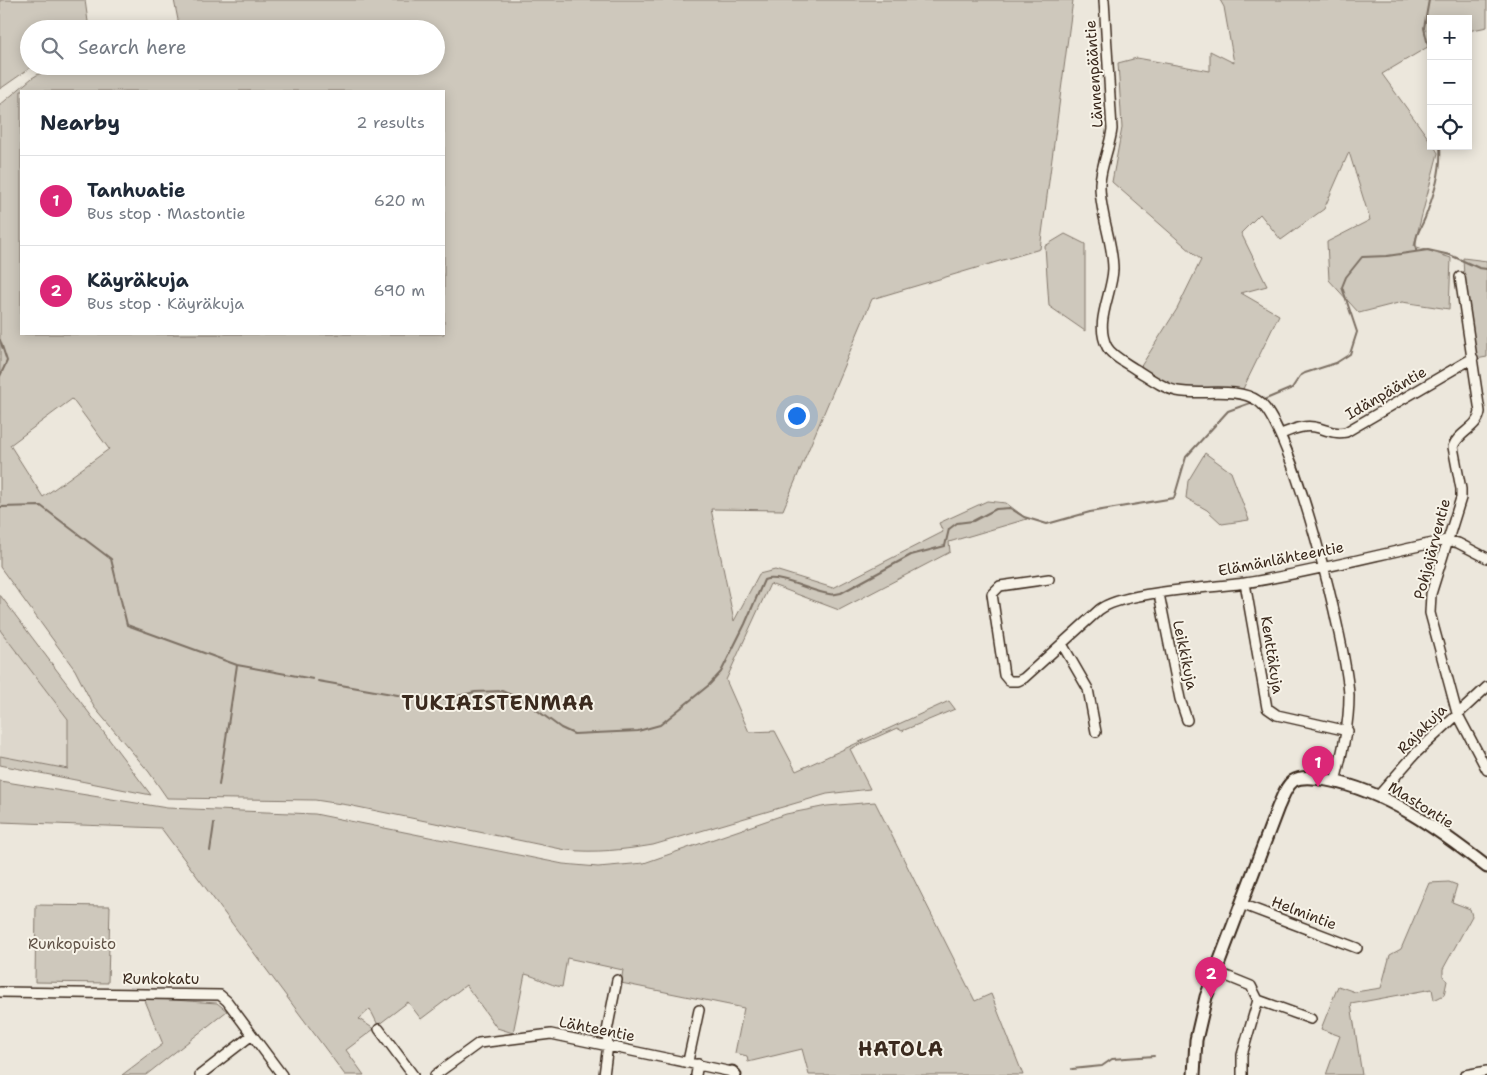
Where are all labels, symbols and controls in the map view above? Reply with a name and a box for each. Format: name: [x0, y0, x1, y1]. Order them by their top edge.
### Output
map controls: [1427, 15, 1472, 150]
button: +: [1427, 15, 1472, 60]
street label: Lännenpääntie: [1080, 19, 1108, 129]
search box: [20, 20, 445, 75]
icon: search: [38, 34, 66, 62]
text: Search here: [78, 35, 187, 60]
button: −: [1427, 60, 1472, 105]
button: locate: [1427, 105, 1472, 150]
text: Nearby: [40, 109, 120, 137]
text: 2 results: [356, 112, 425, 133]
text: Tanhuatie: [87, 178, 186, 203]
text: 1: [52, 190, 60, 211]
text: 620 m: [374, 190, 425, 211]
text: Bus stop · Mastontie: [87, 203, 246, 224]
text: Käyräkuja: [87, 268, 189, 293]
text: 2: [50, 280, 62, 301]
text: 690 m: [374, 280, 425, 301]
text: Bus stop · Käyräkuja: [87, 293, 244, 314]
street label: Idänpääntie: [1342, 362, 1430, 424]
your location: [784, 403, 810, 429]
street label: Pohjajärventie: [1409, 496, 1455, 602]
street label: Elämänlähteentie: [1216, 537, 1346, 581]
street label: Kenttäkuja: [1256, 615, 1288, 696]
street label: Leikkikuja: [1168, 618, 1202, 692]
district label: TUKIAISTENMAA: [401, 690, 595, 716]
street label: Rajakuja: [1393, 699, 1452, 758]
pin: 1: [1302, 746, 1334, 787]
street label: Mastontie: [1384, 777, 1458, 833]
street label: Helmintie: [1269, 891, 1339, 935]
park label: Runkopuisto: [28, 934, 116, 954]
pin: 2: [1195, 957, 1227, 998]
street label: Runkokatu: [123, 969, 199, 989]
street label: Lähteentie: [557, 1012, 637, 1046]
district label: HATOLA: [858, 1036, 944, 1062]

